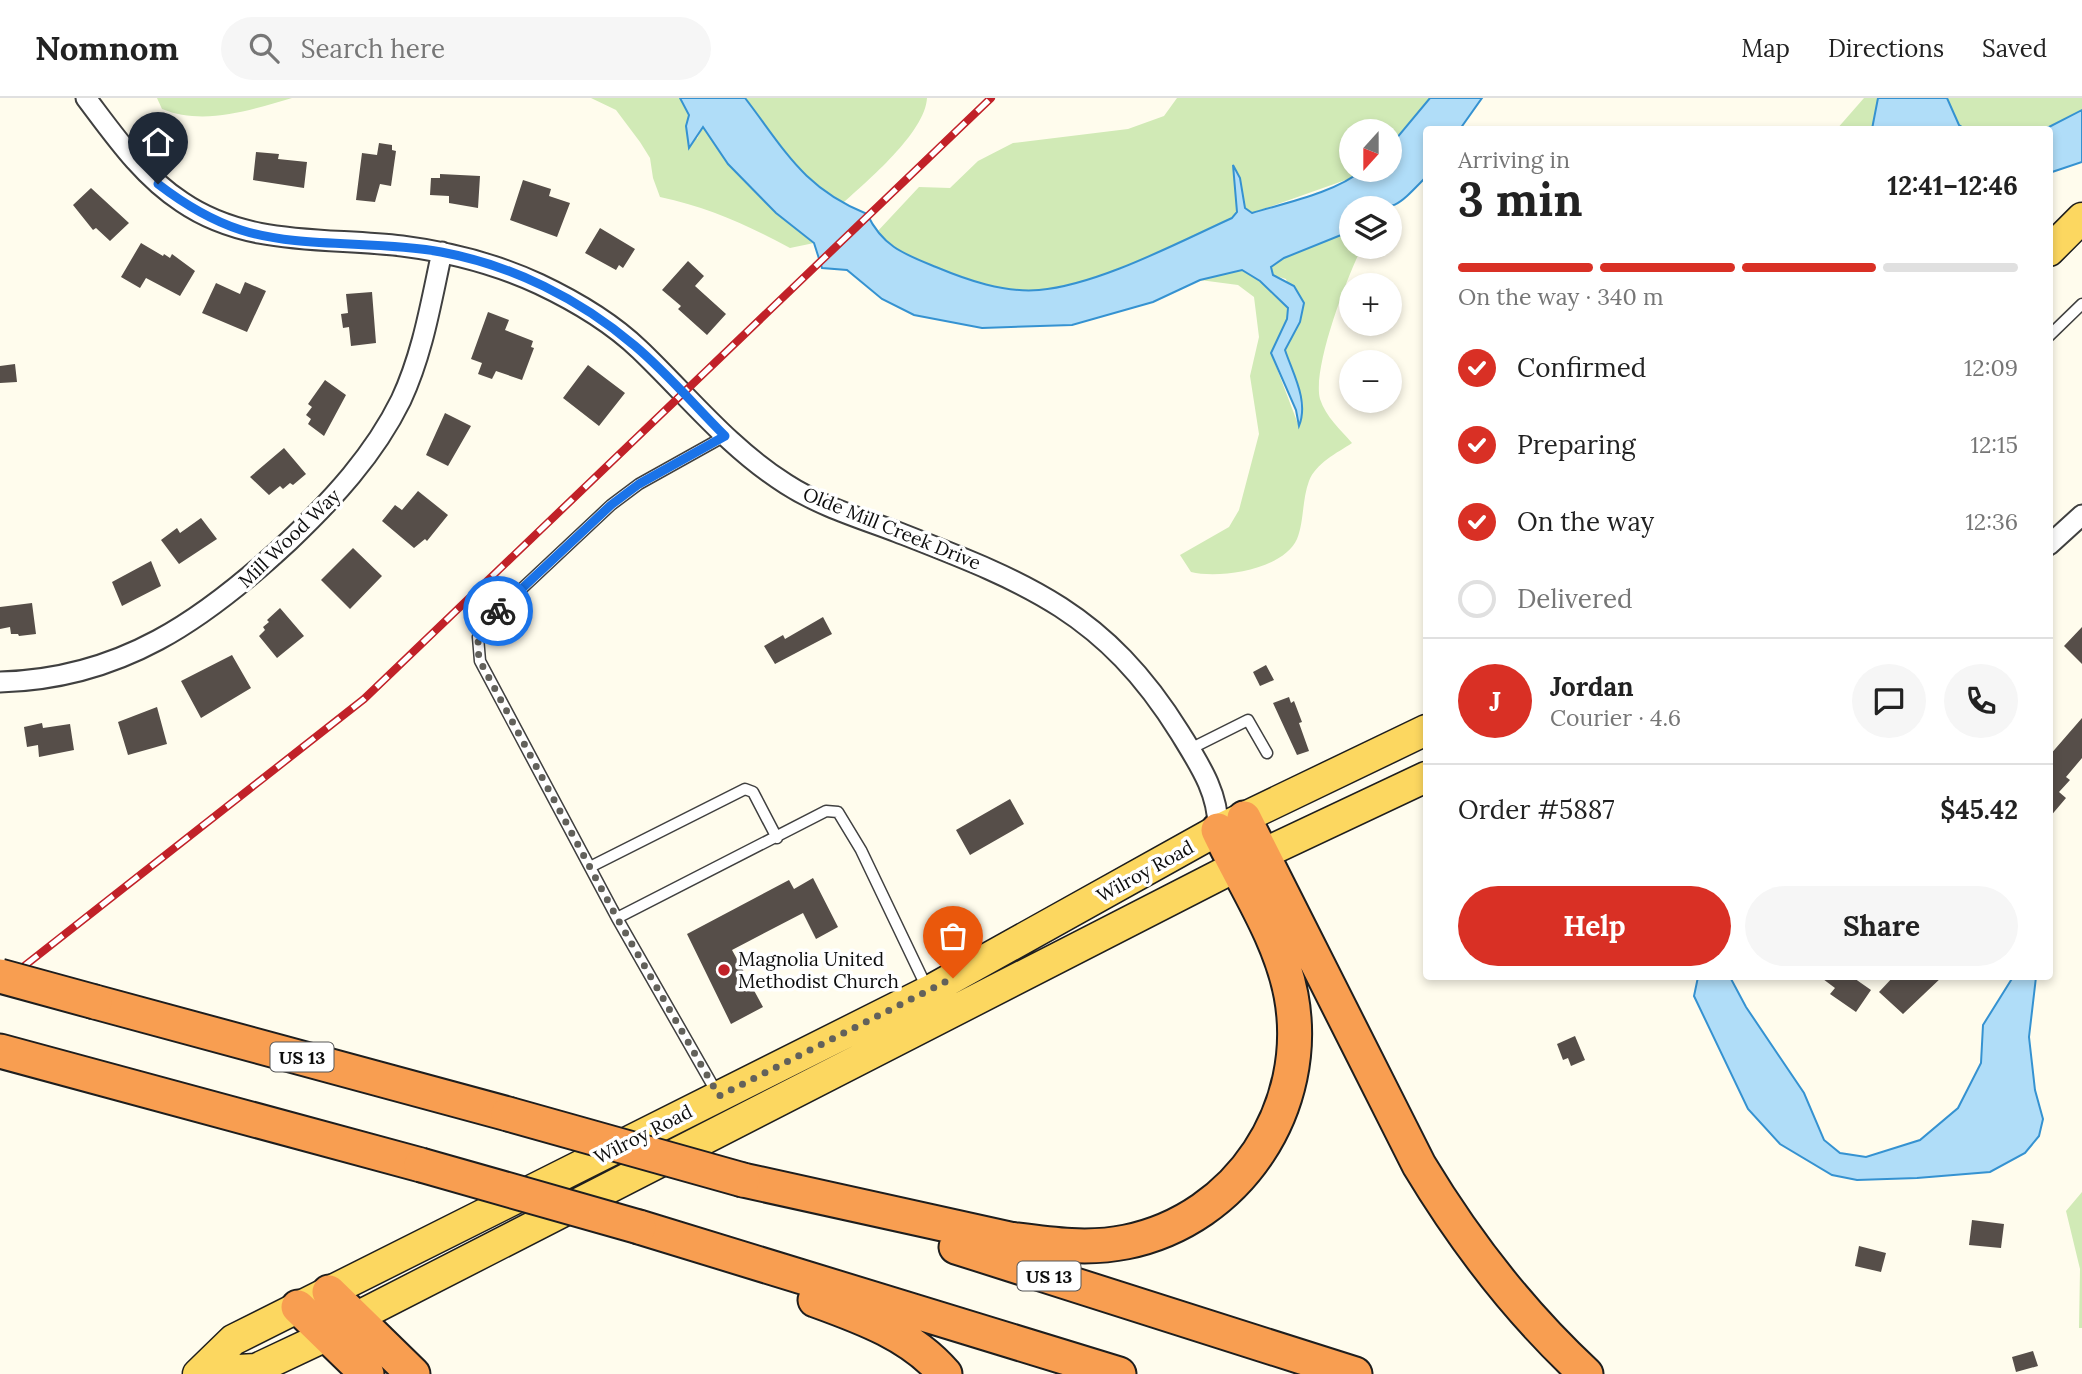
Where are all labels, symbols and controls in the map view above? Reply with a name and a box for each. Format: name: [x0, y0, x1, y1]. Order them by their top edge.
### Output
search box: [221, 17, 711, 80]
text: Nomnom: [35, 27, 179, 69]
icon: search: [245, 29, 283, 67]
text: Search here: [301, 32, 445, 65]
text: Map: [1741, 33, 1790, 64]
text: Directions: [1828, 33, 1944, 64]
text: Saved: [1982, 33, 2047, 64]
pin: [128, 112, 188, 184]
north arrow: [1339, 119, 1402, 182]
map controls: [1339, 119, 1402, 413]
icon: home: [139, 123, 177, 161]
text: Arriving in: [1458, 145, 1570, 174]
text: 12:41–12:46: [1888, 169, 2018, 202]
text: 3 min: [1458, 170, 1583, 229]
button: layers: [1339, 196, 1402, 259]
button: +: [1339, 273, 1402, 336]
text: On the way · 340 m: [1458, 282, 1663, 311]
icon: check: [1458, 349, 1496, 387]
button: −: [1339, 350, 1402, 413]
text: Confirmed: [1517, 351, 1646, 384]
text: 12:09: [1964, 353, 2018, 382]
icon: check: [1458, 426, 1496, 464]
text: Preparing: [1517, 428, 1636, 461]
text: 12:15: [1971, 430, 2018, 459]
street label: Olde Mill Creek Drive: [800, 481, 984, 575]
street label: Mill Wood Way: [233, 483, 345, 593]
icon: check: [1458, 503, 1496, 541]
text: On the way: [1517, 505, 1654, 538]
text: 12:36: [1965, 507, 2018, 536]
courier: [463, 576, 533, 646]
text: Delivered: [1517, 582, 1633, 615]
icon: bike: [479, 592, 517, 630]
button: chat: [1852, 664, 1926, 738]
button: phone: [1944, 664, 2018, 738]
text: Jordan: [1550, 670, 1634, 703]
text: J: [1489, 685, 1501, 718]
text: Courier · 4.6: [1550, 703, 1681, 732]
text: Order #5887: [1458, 793, 1614, 826]
text: $45.42: [1940, 793, 2018, 826]
street label: Wilroy Road: [1092, 835, 1198, 907]
button: Help: [1458, 886, 1731, 966]
button: Share: [1745, 886, 2018, 966]
pin: [923, 906, 983, 978]
icon: bag: [934, 917, 972, 955]
place label: Magnolia United Methodist Church: [738, 947, 899, 993]
marker: Magnolia United Methodist Church: [716, 962, 732, 978]
road number: US 13: [270, 1042, 334, 1072]
street label: Wilroy Road: [590, 1099, 696, 1169]
road number: US 13: [1018, 1261, 1080, 1290]

